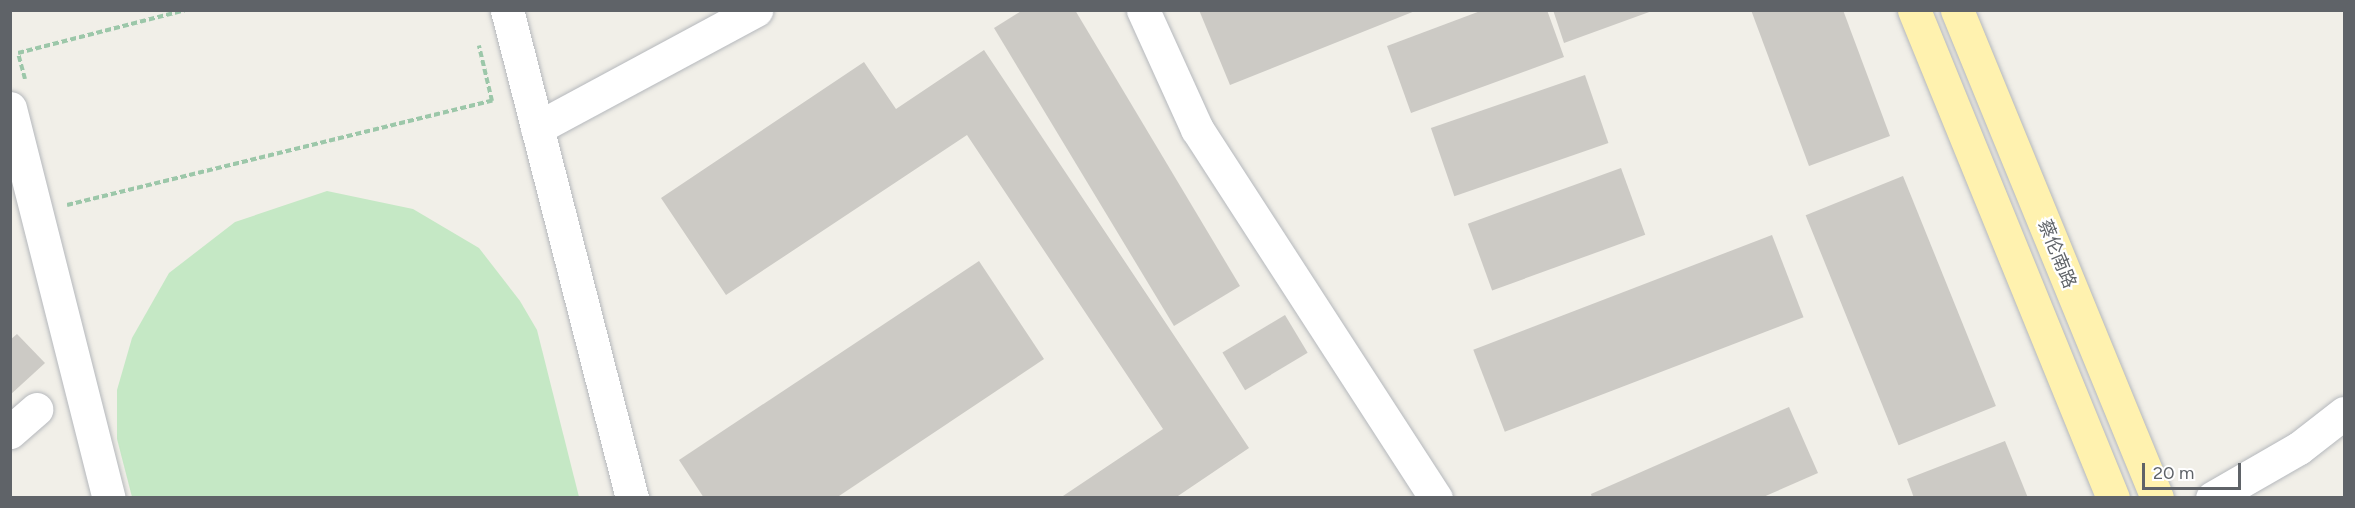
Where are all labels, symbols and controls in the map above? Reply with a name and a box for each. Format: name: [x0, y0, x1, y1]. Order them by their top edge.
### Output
street label: 蔡伦南路: [2034, 217, 2080, 291]
scale bar: [2145, 451, 2244, 489]
text: 20 m: [2153, 462, 2194, 484]

